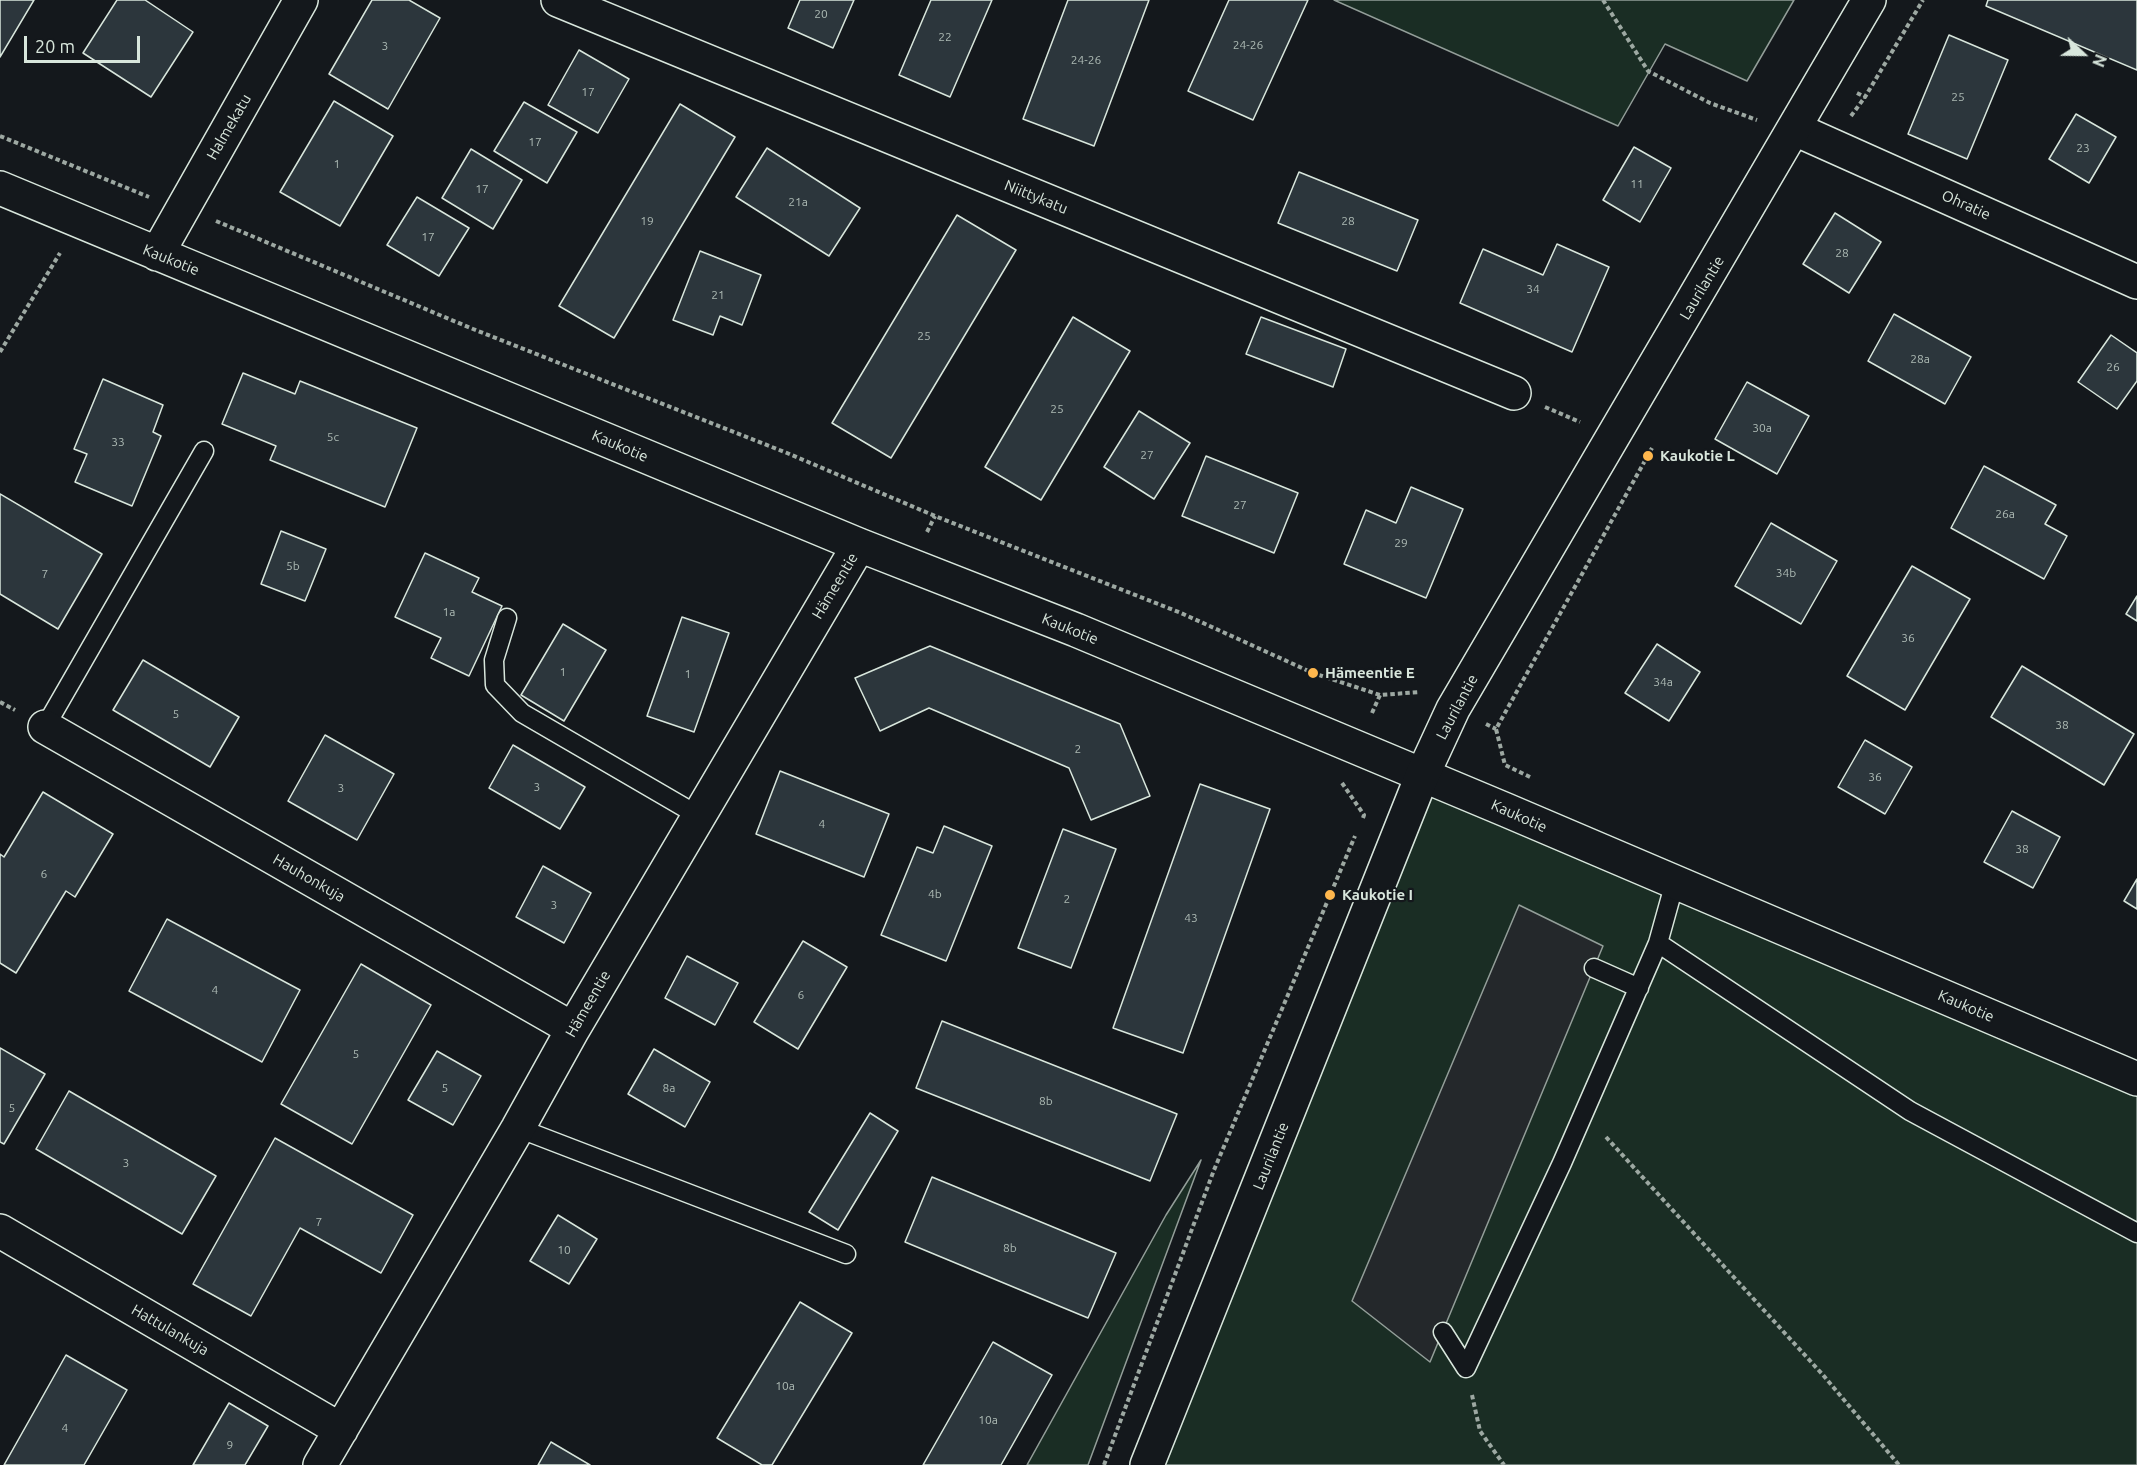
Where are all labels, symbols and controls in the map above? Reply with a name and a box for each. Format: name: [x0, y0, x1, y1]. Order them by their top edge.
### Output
house number: 20: [814, 7, 828, 21]
scale bar: [27, 24, 142, 62]
north arrow: [2053, 24, 2113, 84]
house number: 22: [938, 30, 952, 44]
text: 20 m: [35, 36, 75, 56]
house number: 24-26: [1233, 38, 1263, 52]
house number: 3: [382, 39, 388, 53]
text: N: [2089, 52, 2110, 70]
house number: 24-26: [1071, 53, 1101, 67]
house number: 17: [581, 85, 595, 99]
house number: 25: [1951, 90, 1965, 104]
street label: Halmekatu: [203, 91, 255, 163]
house number: 17: [528, 135, 542, 149]
house number: 23: [2076, 141, 2090, 155]
house number: 1: [334, 157, 340, 171]
street label: Niittykatu: [1002, 176, 1070, 218]
house number: 11: [1630, 177, 1644, 191]
house number: 17: [475, 182, 489, 196]
street label: Ohratie: [1939, 186, 1993, 224]
house number: 21a: [788, 195, 808, 209]
house number: 19: [640, 214, 654, 228]
house number: 28: [1341, 214, 1355, 228]
house number: 17: [421, 230, 435, 244]
street label: Kaukotie: [140, 241, 202, 279]
house number: 28: [1835, 246, 1849, 260]
street label: Laurilantie: [1676, 253, 1728, 323]
house number: 34: [1526, 282, 1540, 296]
house number: 21: [711, 288, 725, 302]
house number: 25: [917, 329, 931, 343]
house number: 28a: [1910, 352, 1930, 366]
house number: 26: [2106, 360, 2120, 374]
house number: 25: [1050, 402, 1064, 416]
house number: 30a: [1752, 421, 1772, 435]
street label: Kaukotie: [589, 426, 651, 466]
house number: 5c: [327, 430, 339, 444]
house number: 33: [111, 435, 125, 449]
place label: Kaukotie L: [1660, 447, 1735, 465]
house number: 27: [1140, 448, 1154, 462]
marker: Kaukotie L: [1641, 449, 1655, 463]
house number: 27: [1233, 498, 1247, 512]
house number: 26a: [1995, 507, 2015, 521]
house number: 29: [1394, 536, 1408, 550]
street label: Hämeentie: [808, 550, 862, 622]
house number: 5b: [286, 559, 300, 573]
house number: 34b: [1776, 566, 1796, 580]
house number: 7: [42, 567, 48, 581]
house number: 1a: [443, 605, 455, 619]
street label: Kaukotie: [1039, 610, 1101, 648]
house number: 36: [1901, 631, 1915, 645]
place label: Hämeentie E: [1325, 664, 1415, 682]
house number: 1: [560, 665, 566, 679]
marker: Hämeentie E: [1306, 666, 1320, 680]
house number: 1: [685, 667, 691, 681]
street label: Laurilantie: [1432, 671, 1482, 743]
house number: 34a: [1653, 675, 1673, 689]
house number: 5: [173, 707, 179, 721]
house number: 38: [2055, 718, 2069, 732]
house number: 2: [1075, 742, 1081, 756]
house number: 36: [1868, 770, 1882, 784]
house number: 3: [534, 780, 540, 794]
house number: 3: [338, 781, 344, 795]
street label: Kaukotie: [1488, 796, 1550, 836]
house number: 4: [819, 817, 825, 831]
house number: 38: [2015, 842, 2029, 856]
street label: Hauhonkuja: [270, 850, 348, 906]
house number: 6: [41, 867, 47, 881]
place label: Kaukotie I: [1342, 886, 1413, 904]
house number: 4b: [928, 887, 942, 901]
marker: Kaukotie I: [1323, 888, 1337, 902]
house number: 2: [1064, 892, 1070, 906]
house number: 3: [551, 898, 557, 912]
house number: 43: [1184, 911, 1198, 925]
street label: Hämeentie: [562, 967, 614, 1041]
house number: 4: [212, 983, 218, 997]
street label: Kaukotie: [1935, 986, 1997, 1026]
house number: 6: [798, 988, 804, 1002]
house number: 5: [353, 1047, 359, 1061]
house number: 5: [442, 1081, 448, 1095]
house number: 8a: [663, 1081, 675, 1095]
house number: 8b: [1039, 1094, 1053, 1108]
house number: 5: [9, 1101, 15, 1115]
street label: Laurilantie: [1249, 1120, 1293, 1192]
house number: 3: [123, 1156, 129, 1170]
house number: 7: [316, 1215, 322, 1229]
house number: 8b: [1003, 1241, 1017, 1255]
house number: 10: [557, 1243, 571, 1257]
street label: Hattulankuja: [128, 1301, 212, 1359]
house number: 10a: [775, 1379, 795, 1393]
house number: 10a: [978, 1413, 998, 1427]
house number: 4: [62, 1421, 68, 1435]
house number: 9: [227, 1438, 233, 1452]

